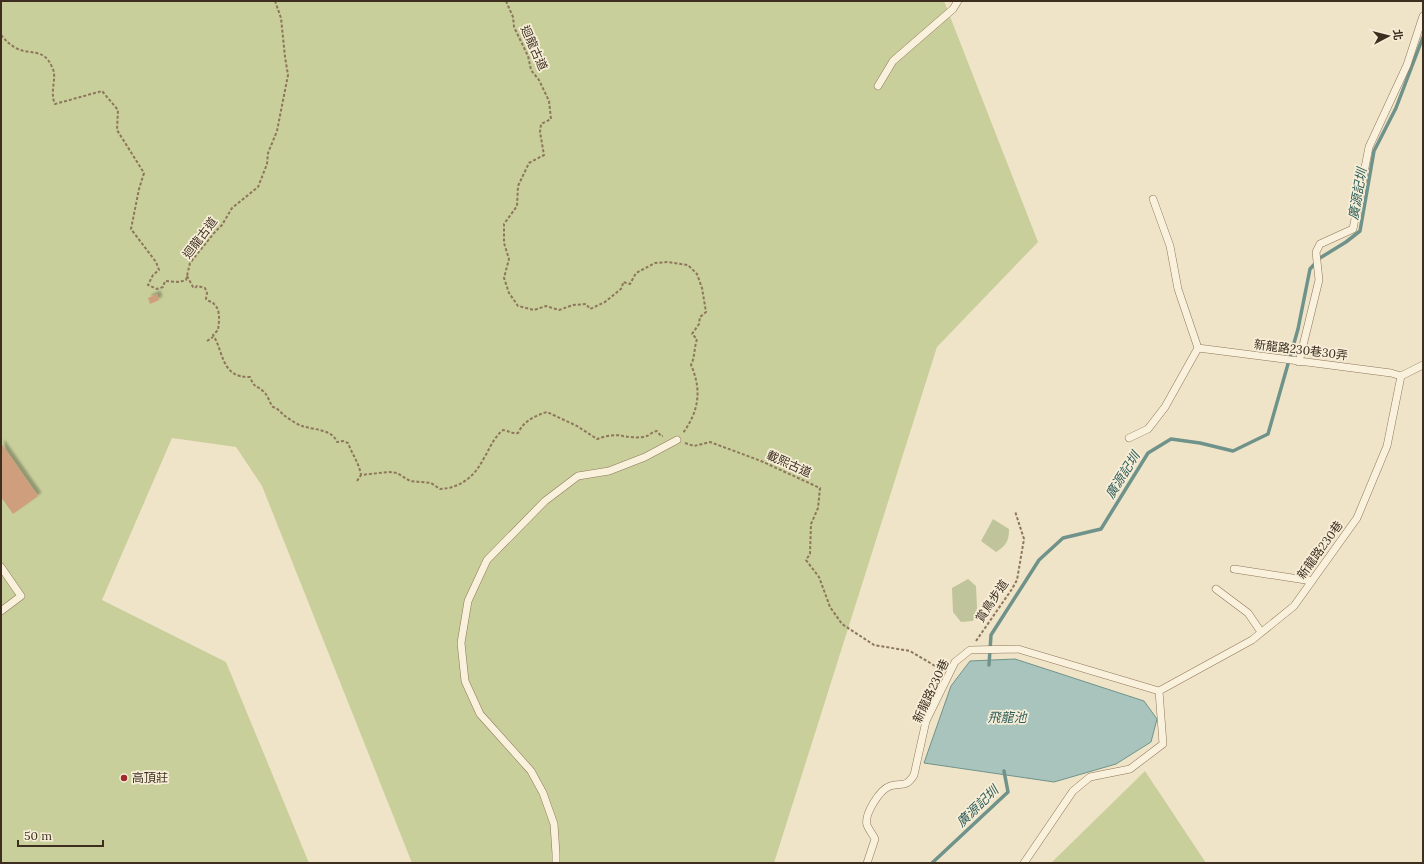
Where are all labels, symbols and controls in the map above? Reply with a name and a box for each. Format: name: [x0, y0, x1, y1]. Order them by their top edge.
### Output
north arrow: [1368, 16, 1408, 56]
street label: 迴龍古道: [518, 23, 551, 73]
text: 北: [1390, 28, 1406, 41]
water label: 廣源記圳: [1345, 165, 1371, 221]
street label: 迴龍古道: [179, 214, 220, 261]
street label: 新龍路230巷30弄: [1253, 336, 1349, 363]
street label: 載熙古道: [764, 447, 814, 480]
water label: 廣源記圳: [1101, 447, 1144, 502]
street label: 新龍路230巷: [1293, 518, 1346, 582]
street label: 賞鳥步道: [972, 577, 1011, 625]
street label: 新龍路230巷: [909, 657, 952, 725]
water label: 飛龍池: [987, 709, 1028, 726]
place label: 高頂莊: [132, 770, 168, 785]
marker: 高頂莊: [119, 773, 129, 783]
water label: 廣源記圳: [953, 781, 1003, 831]
scale bar: [18, 822, 103, 848]
text: 50 m: [24, 828, 52, 843]

